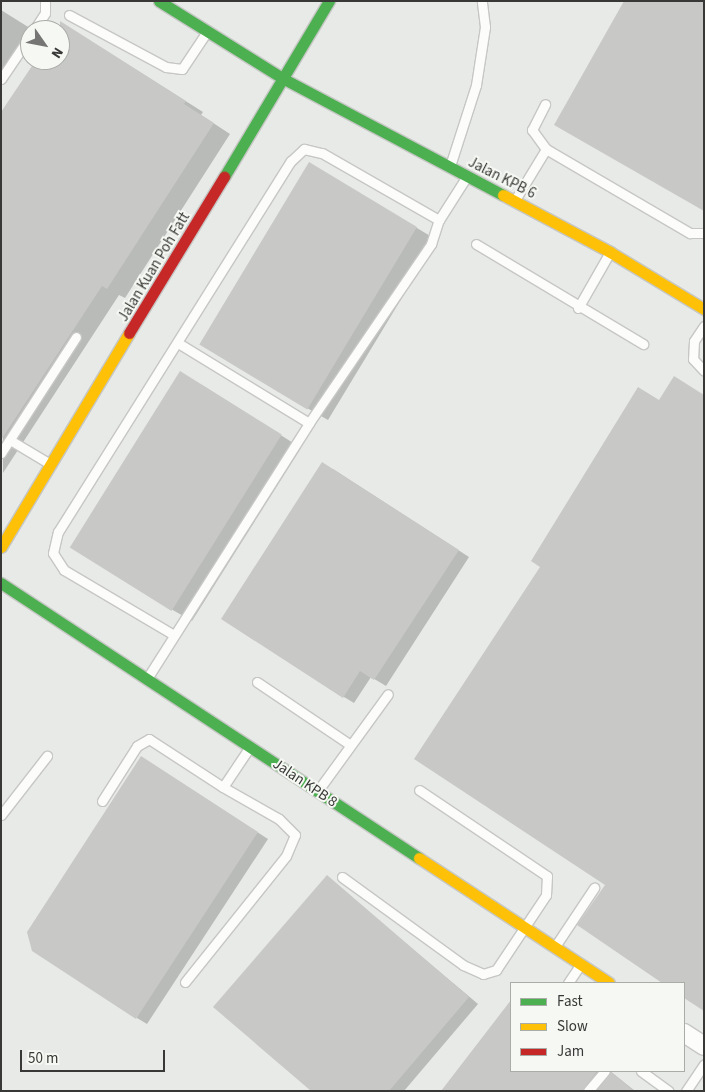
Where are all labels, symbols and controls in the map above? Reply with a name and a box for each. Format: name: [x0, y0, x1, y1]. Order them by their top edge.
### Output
north arrow: [20, 20, 70, 70]
text: N: [46, 43, 68, 62]
street label: Jalan KPB 6: [465, 153, 539, 203]
street label: Jalan Kuan Poh Fatt: [114, 209, 194, 325]
street label: Jalan KPB 8: [269, 755, 341, 811]
legend: [510, 982, 685, 1072]
text: Fast: [557, 991, 583, 1012]
text: Slow: [557, 1016, 588, 1037]
scale bar: [22, 1040, 168, 1072]
text: Jam: [557, 1041, 584, 1062]
text: 50 m: [28, 1048, 58, 1069]

